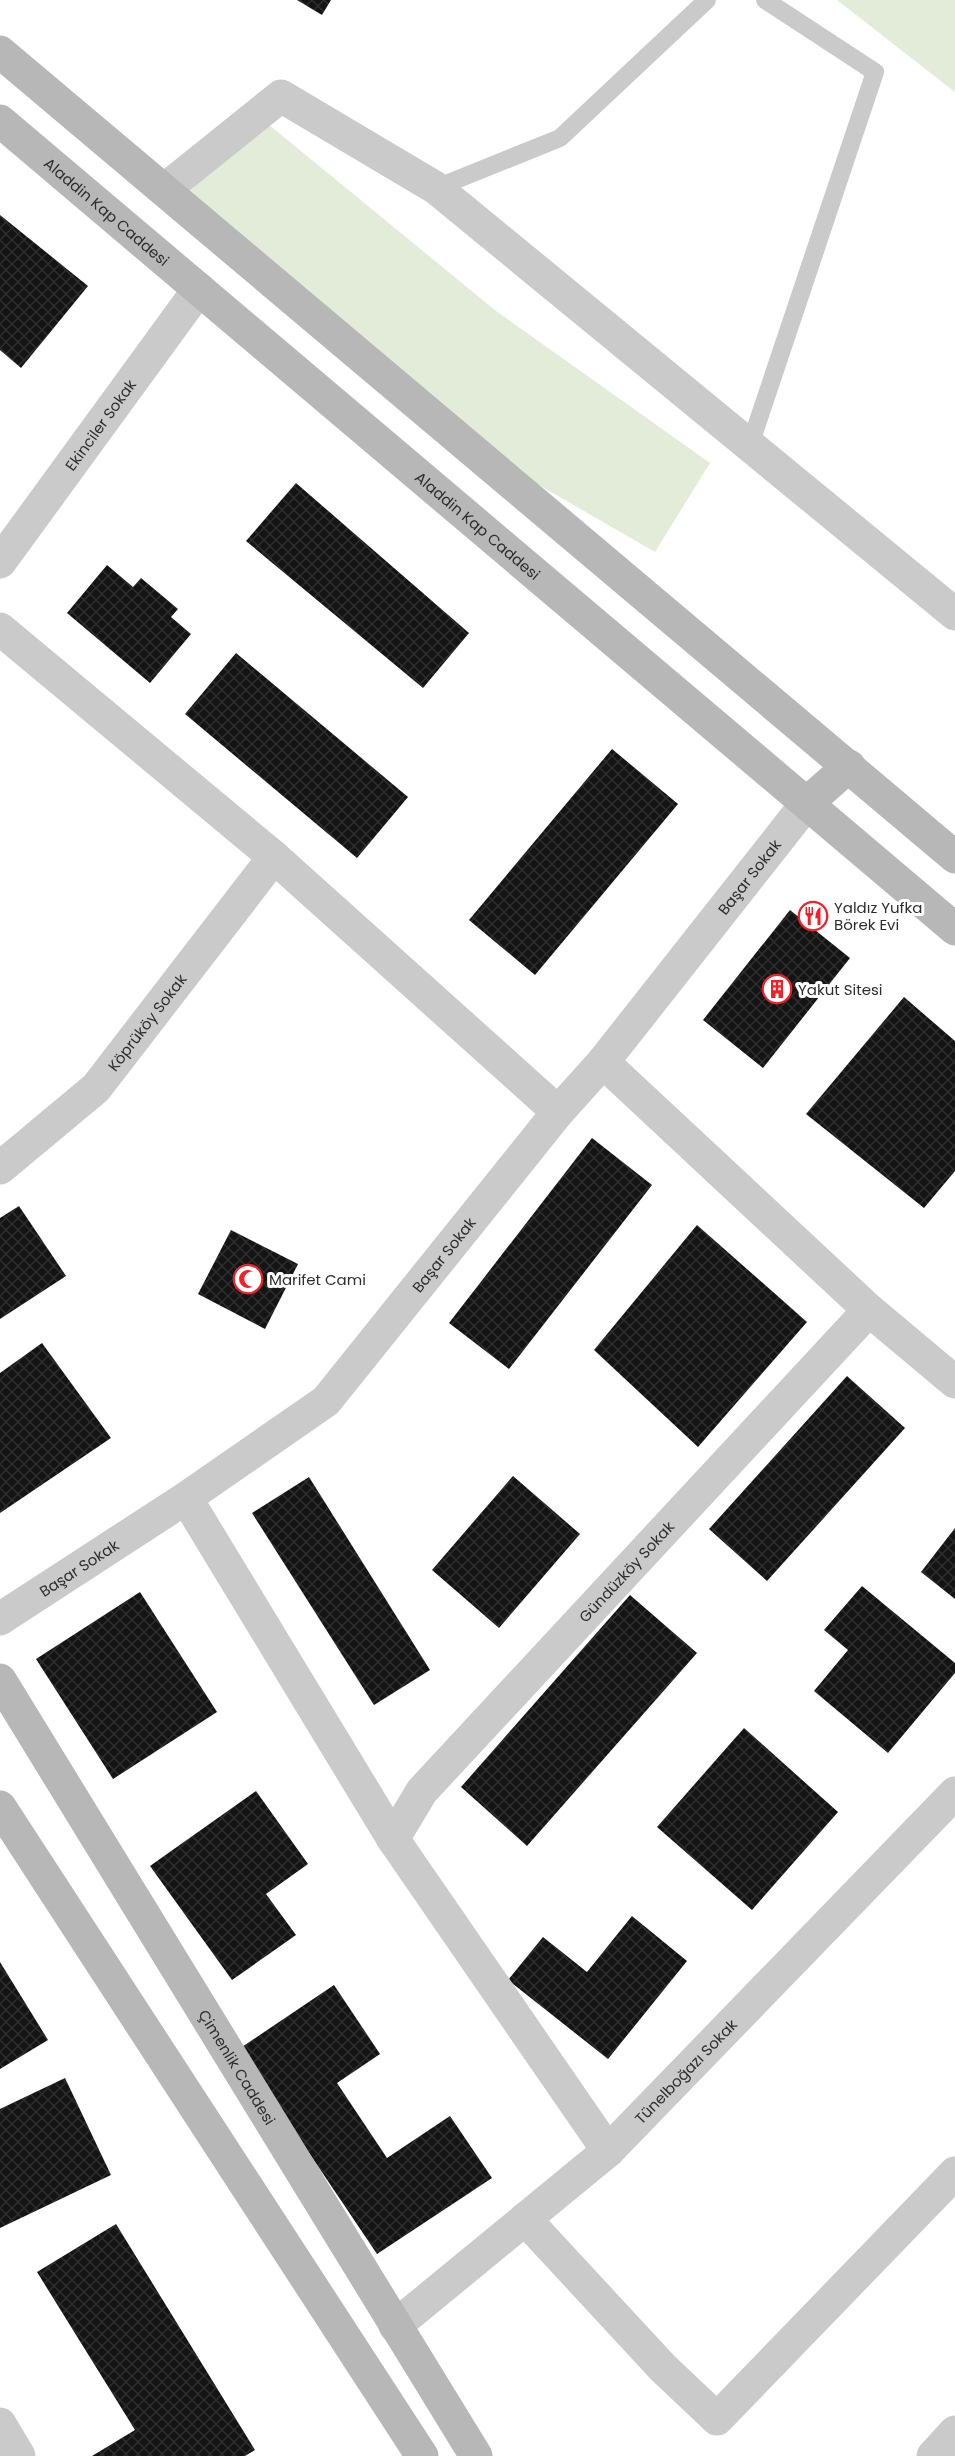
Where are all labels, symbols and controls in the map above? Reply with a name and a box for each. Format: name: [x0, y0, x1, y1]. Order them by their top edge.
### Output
street label: Aladdin Kap Caddesi: [40, 152, 174, 270]
street label: Ekinciler Sokak: [60, 374, 141, 475]
street label: Aladdin Kap Caddesi: [411, 466, 545, 584]
street label: Başar Sokak: [713, 834, 786, 919]
place label: Yaldız Yufka Börek Evi: [834, 897, 922, 935]
restaurant icon: Yaldız Yufka Börek Evi: [797, 900, 829, 932]
street label: Köprüköy Sokak: [102, 969, 191, 1075]
building icon: Yakut Sitesi: [761, 973, 793, 1005]
place label: Yakut Sitesi: [798, 979, 882, 1000]
street label: Başar Sokak: [407, 1212, 480, 1297]
mosque icon: Marifet Cami: [232, 1263, 264, 1295]
place label: Marifet Cami: [269, 1269, 366, 1290]
street label: Gündüzköy Sokak: [574, 1516, 679, 1627]
street label: Başar Sokak: [35, 1534, 123, 1601]
street label: Çimenlik Caddesi: [194, 2005, 281, 2129]
street label: Tünelboğazı Sokak: [630, 2014, 742, 2128]

